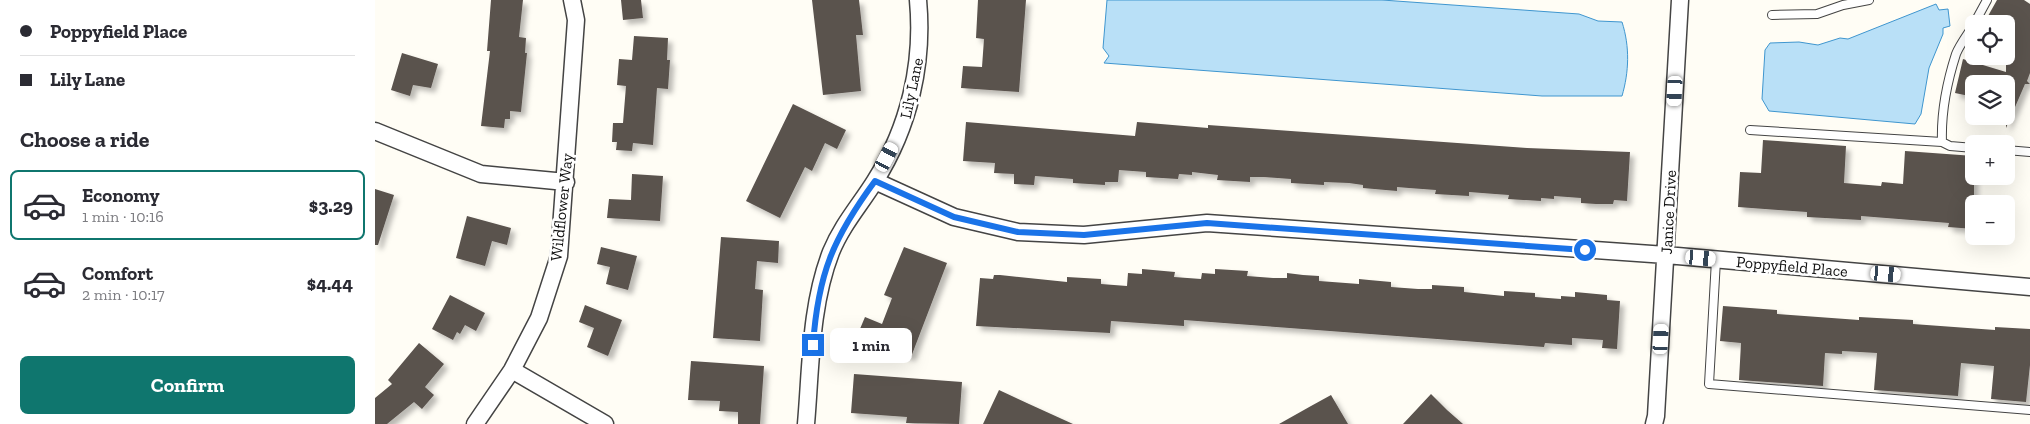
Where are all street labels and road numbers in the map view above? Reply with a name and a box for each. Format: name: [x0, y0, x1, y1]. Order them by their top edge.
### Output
street label: Lily Lane: [896, 56, 927, 120]
street label: Wildflower Way: [546, 151, 577, 262]
street label: Janice Drive: [1657, 169, 1680, 255]
street label: Poppyfield Place: [1735, 252, 1849, 281]

